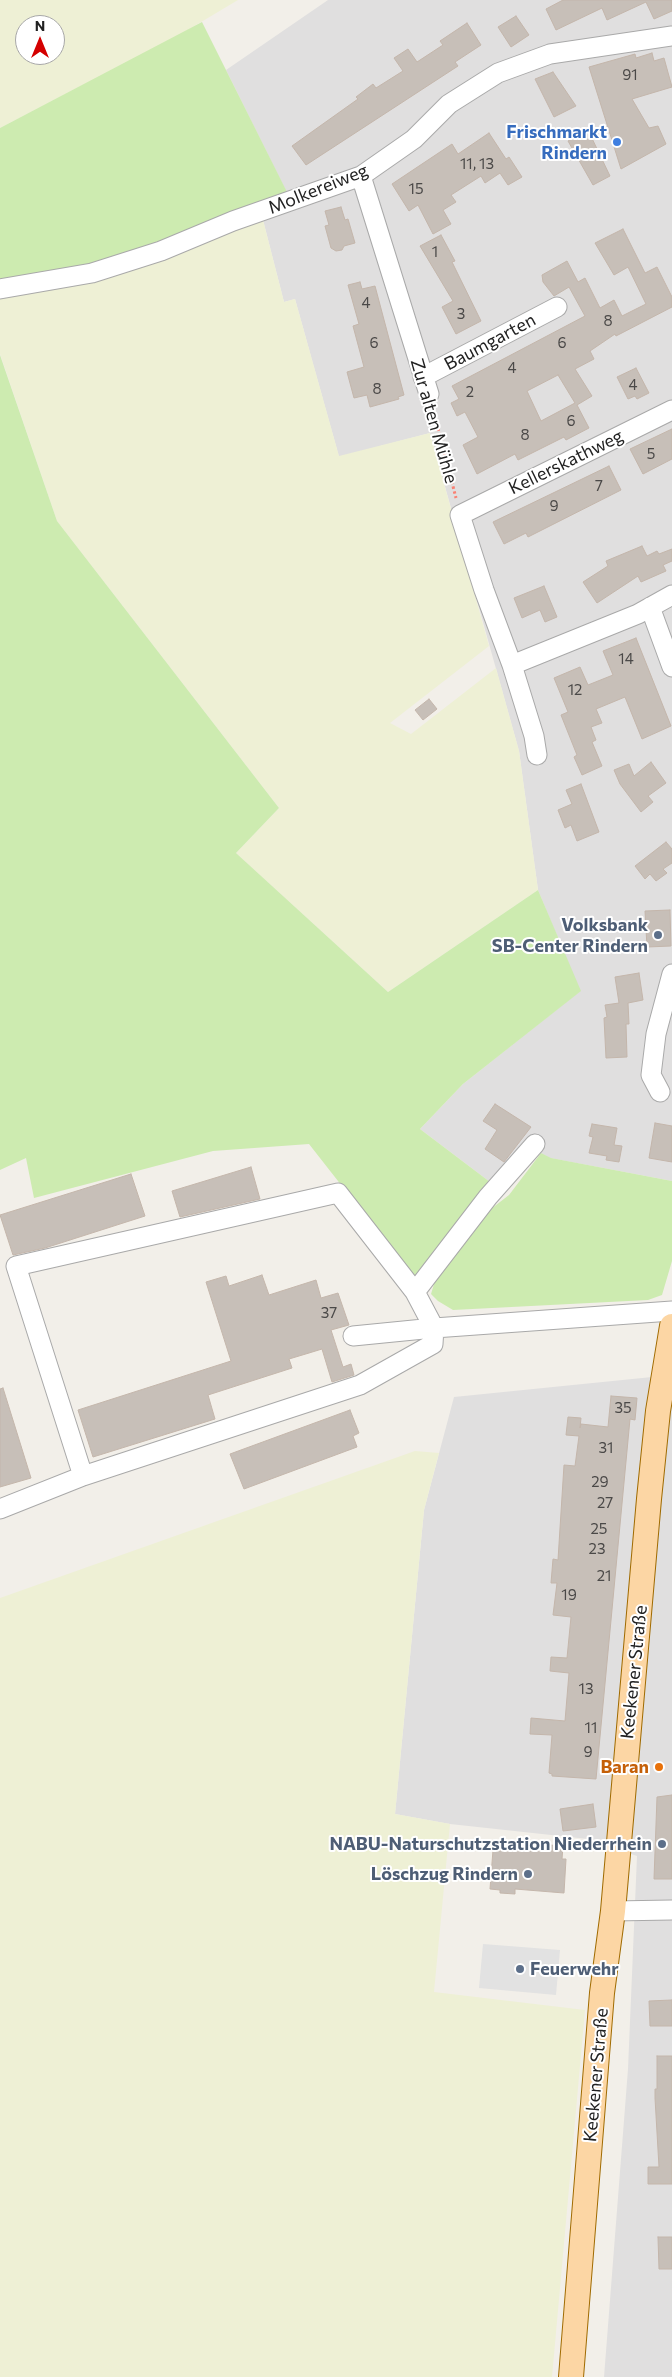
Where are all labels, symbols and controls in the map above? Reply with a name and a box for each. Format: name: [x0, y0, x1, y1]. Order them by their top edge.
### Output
north arrow: [15, 15, 65, 65]
text: N: [35, 17, 45, 34]
house number: 91: [622, 66, 638, 84]
place label: Frischmarkt Rindern: [506, 121, 607, 163]
marker: Frischmarkt Rindern: [611, 136, 623, 148]
house number: 11, 13: [460, 155, 494, 173]
street label: Molkereiweg: [265, 159, 371, 219]
house number: 15: [408, 180, 424, 198]
house number: 1: [432, 243, 438, 261]
house number: 4: [362, 294, 370, 312]
house number: 3: [457, 305, 465, 323]
street label: Baumgarten: [441, 309, 539, 375]
house number: 8: [603, 312, 613, 330]
house number: 6: [369, 334, 379, 352]
house number: 6: [557, 334, 567, 352]
street label: Zur alten Mühle: [406, 356, 462, 486]
house number: 4: [508, 359, 516, 377]
house number: 4: [629, 376, 637, 394]
house number: 8: [372, 380, 382, 398]
house number: 2: [466, 383, 474, 401]
house number: 6: [566, 412, 576, 430]
street label: Kellerskathweg: [505, 425, 627, 499]
house number: 8: [520, 426, 530, 444]
house number: 5: [647, 445, 655, 463]
house number: 7: [595, 477, 603, 495]
house number: 9: [549, 497, 559, 515]
house number: 14: [618, 650, 634, 668]
house number: 12: [568, 681, 582, 699]
place label: Volksbank SB-Center Rindern: [492, 914, 648, 956]
marker: Volksbank SB-Center Rindern: [652, 929, 664, 941]
house number: 37: [321, 1304, 337, 1322]
house number: 35: [614, 1399, 632, 1417]
house number: 31: [599, 1439, 613, 1457]
house number: 29: [591, 1473, 609, 1491]
house number: 27: [597, 1494, 613, 1512]
house number: 25: [591, 1520, 607, 1538]
house number: 23: [589, 1540, 605, 1558]
house number: 21: [597, 1567, 611, 1585]
house number: 19: [561, 1586, 577, 1604]
street label: Keekener Straße: [616, 1604, 652, 1740]
house number: 13: [579, 1680, 593, 1698]
house number: 11: [585, 1719, 597, 1737]
house number: 9: [583, 1743, 593, 1761]
place label: Baran: [600, 1756, 649, 1778]
marker: Baran: [653, 1761, 665, 1773]
place label: NABU-Naturschutzstation Niederrhein: [329, 1833, 652, 1855]
marker: NABU-Naturschutzstation Niederrhein: [656, 1838, 668, 1850]
place label: Löschzug Rindern: [371, 1863, 518, 1885]
marker: Löschzug Rindern: [522, 1868, 534, 1880]
place label: Feuerwehr: [530, 1958, 619, 1980]
marker: Feuerwehr: [514, 1963, 526, 1975]
street label: Keekener Straße: [579, 2007, 613, 2143]

